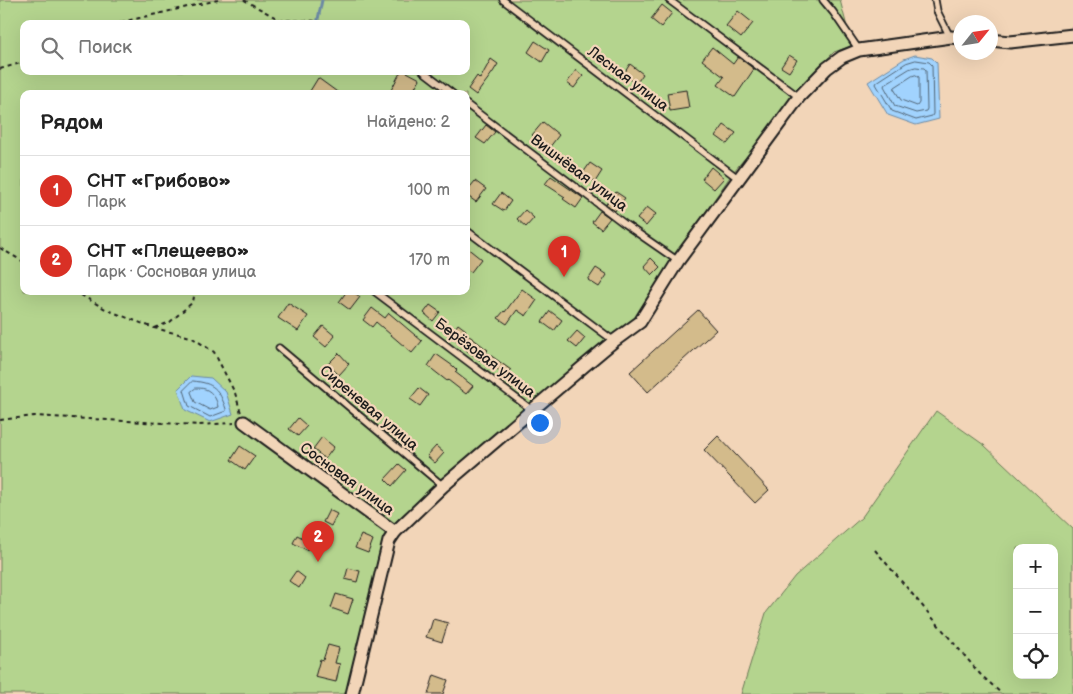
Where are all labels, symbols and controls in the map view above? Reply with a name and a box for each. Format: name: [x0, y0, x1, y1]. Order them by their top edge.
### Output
north arrow: [953, 15, 998, 60]
search box: [20, 20, 470, 75]
icon: search: [38, 34, 66, 62]
text: Поиск: [78, 36, 132, 59]
street label: Лесная улица: [583, 42, 672, 116]
text: Рядом: [40, 110, 103, 135]
text: Найдено: 2: [366, 113, 450, 132]
street label: Вишнёвая улица: [527, 130, 631, 216]
text: СНТ «Грибово»: [87, 170, 231, 193]
text: 1: [53, 181, 59, 200]
text: 100 m: [407, 181, 450, 200]
text: Парк: [87, 193, 126, 212]
pin: 1: [548, 236, 580, 277]
text: СНТ «Плещеево»: [87, 240, 249, 263]
text: 2: [51, 251, 61, 270]
text: 170 m: [409, 251, 450, 270]
text: Парк · Сосновая улица: [87, 263, 256, 282]
street label: Берёзовая улица: [431, 314, 539, 402]
street label: Сиреневая улица: [316, 361, 422, 455]
your location: [527, 410, 553, 436]
street label: Сосновая улица: [296, 438, 398, 520]
pin: 2: [302, 521, 334, 562]
map controls: [1013, 544, 1058, 679]
button: +: [1013, 544, 1058, 589]
button: −: [1013, 589, 1058, 634]
button: locate: [1013, 634, 1058, 679]

